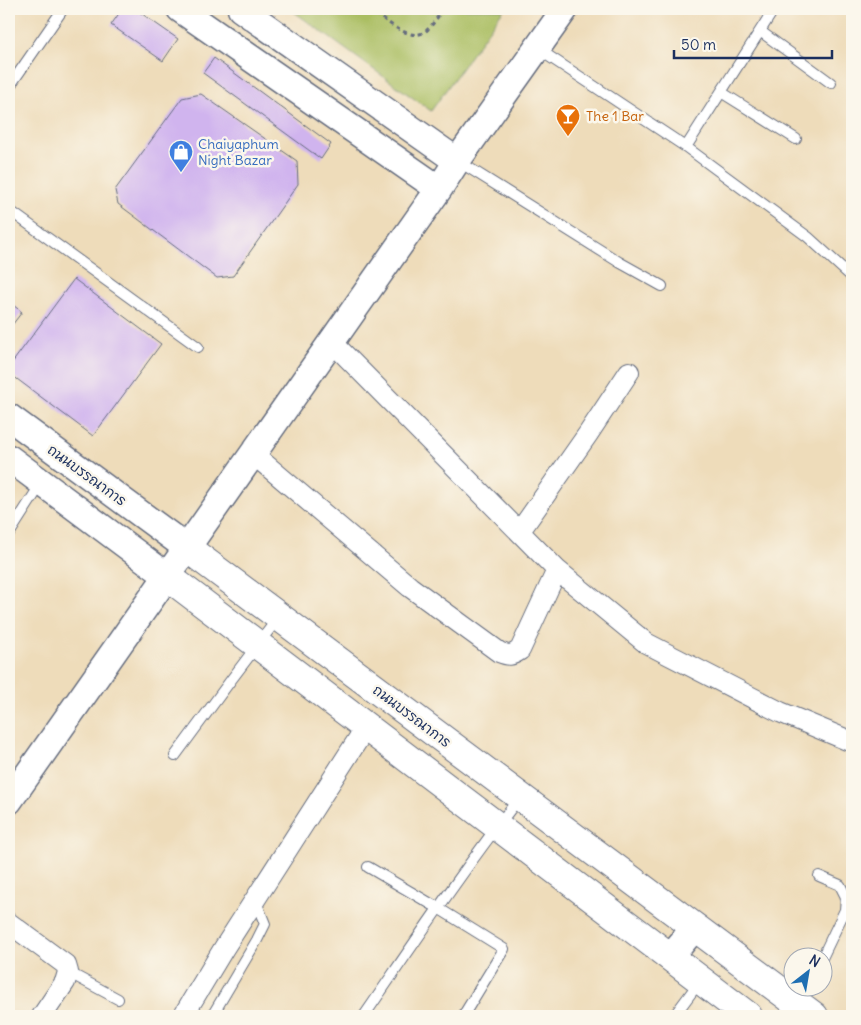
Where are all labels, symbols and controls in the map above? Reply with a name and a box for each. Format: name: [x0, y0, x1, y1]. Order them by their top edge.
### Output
scale bar: [674, 28, 831, 60]
text: 50 m: [681, 35, 716, 54]
bar icon: The 1 Bar: [555, 103, 581, 137]
place label: The 1 Bar: [586, 107, 644, 125]
place label: Chaiyaphum Night Bazar: [198, 135, 279, 169]
shop icon: Chaiyaphum Night Bazar: [168, 139, 194, 173]
street label: ถนนบรรณาการ: [44, 440, 130, 510]
street label: ถนนบรรณาการ: [369, 681, 455, 751]
north arrow: [784, 948, 834, 998]
text: N: [806, 951, 823, 971]

